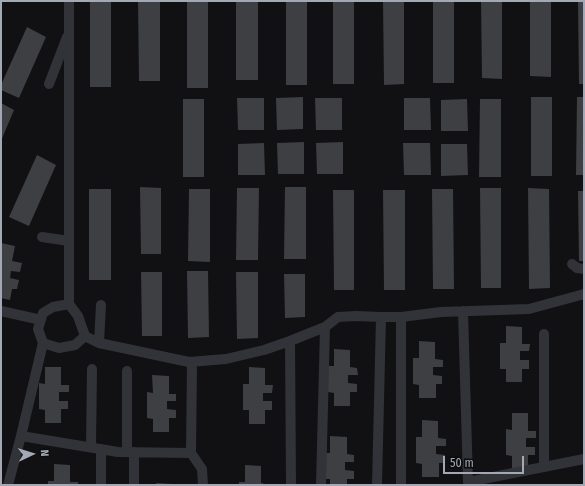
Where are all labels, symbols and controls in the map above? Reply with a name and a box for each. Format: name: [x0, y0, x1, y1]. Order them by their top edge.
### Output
north arrow: [12, 434, 52, 474]
scale bar: [445, 448, 526, 474]
text: N: [38, 449, 51, 457]
text: 50 m: [450, 456, 474, 470]

